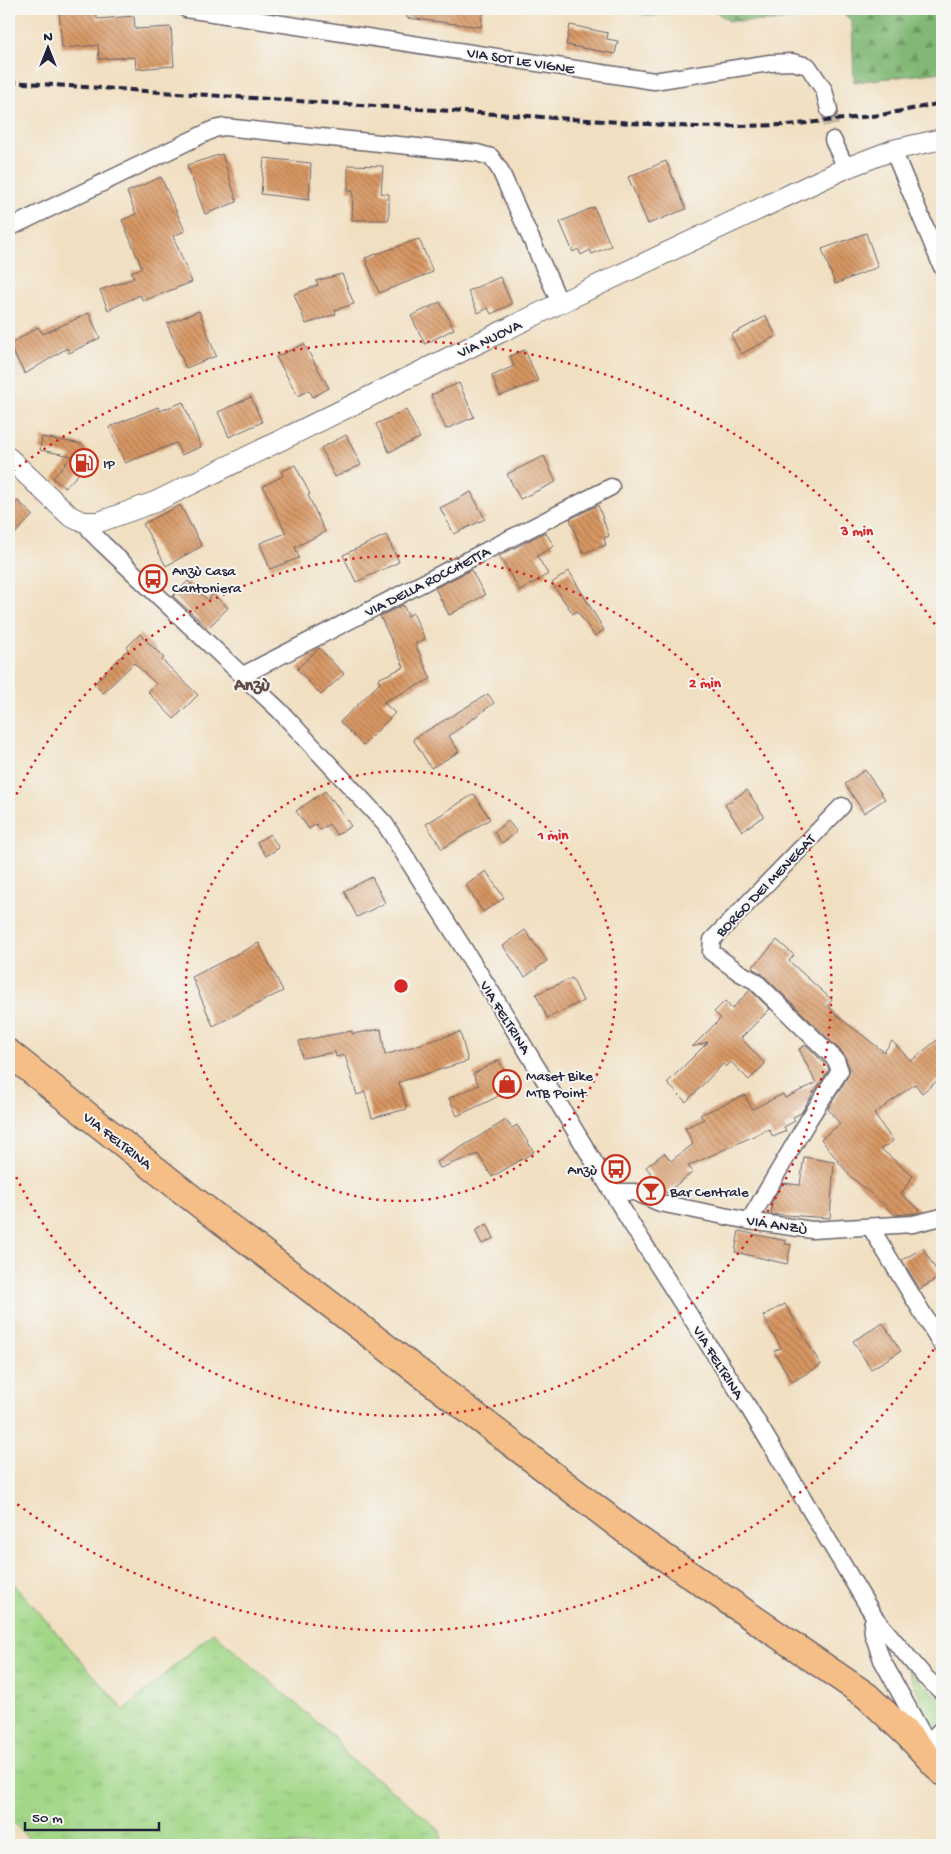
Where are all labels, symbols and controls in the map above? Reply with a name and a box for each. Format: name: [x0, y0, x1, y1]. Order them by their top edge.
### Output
north arrow: [22, 22, 72, 72]
text: N: [43, 29, 53, 46]
street label: VIA SOT LE VIGNE: [465, 44, 576, 79]
street label: VIA NUOVA: [454, 316, 526, 363]
fuel station icon: IP: [69, 448, 99, 478]
place label: IP: [103, 456, 116, 474]
text: 3 min: [840, 523, 874, 541]
street label: VIA DELLA ROCCHETTA: [361, 543, 495, 623]
place label: Anzù Casa Cantoniera: [172, 563, 242, 598]
bus stop icon: Anzù Casa Cantoniera: [138, 564, 168, 594]
text: 2 min: [689, 675, 722, 693]
district label: Anzù: [233, 676, 270, 697]
text: 1 min: [537, 827, 569, 845]
street label: BORGO DEI MENEGAT: [712, 830, 821, 942]
centre of rings: [392, 977, 410, 995]
street label: VIA FELTRINA: [474, 977, 534, 1059]
place label: Maset Bike MTB Point: [526, 1068, 593, 1103]
shop icon: Maset Bike MTB Point: [492, 1069, 522, 1099]
street label: VIA FELTRINA: [78, 1108, 156, 1175]
bus stop icon: Anzù: [601, 1154, 631, 1184]
place label: Anzù: [567, 1162, 597, 1180]
bar icon: Bar Centrale: [636, 1176, 666, 1206]
place label: Bar Centrale: [669, 1184, 749, 1202]
street label: VIA ANZÙ: [744, 1212, 809, 1240]
street label: VIA FELTRINA: [687, 1322, 747, 1404]
scale bar: [25, 1799, 159, 1831]
text: 50 m: [32, 1810, 63, 1828]

